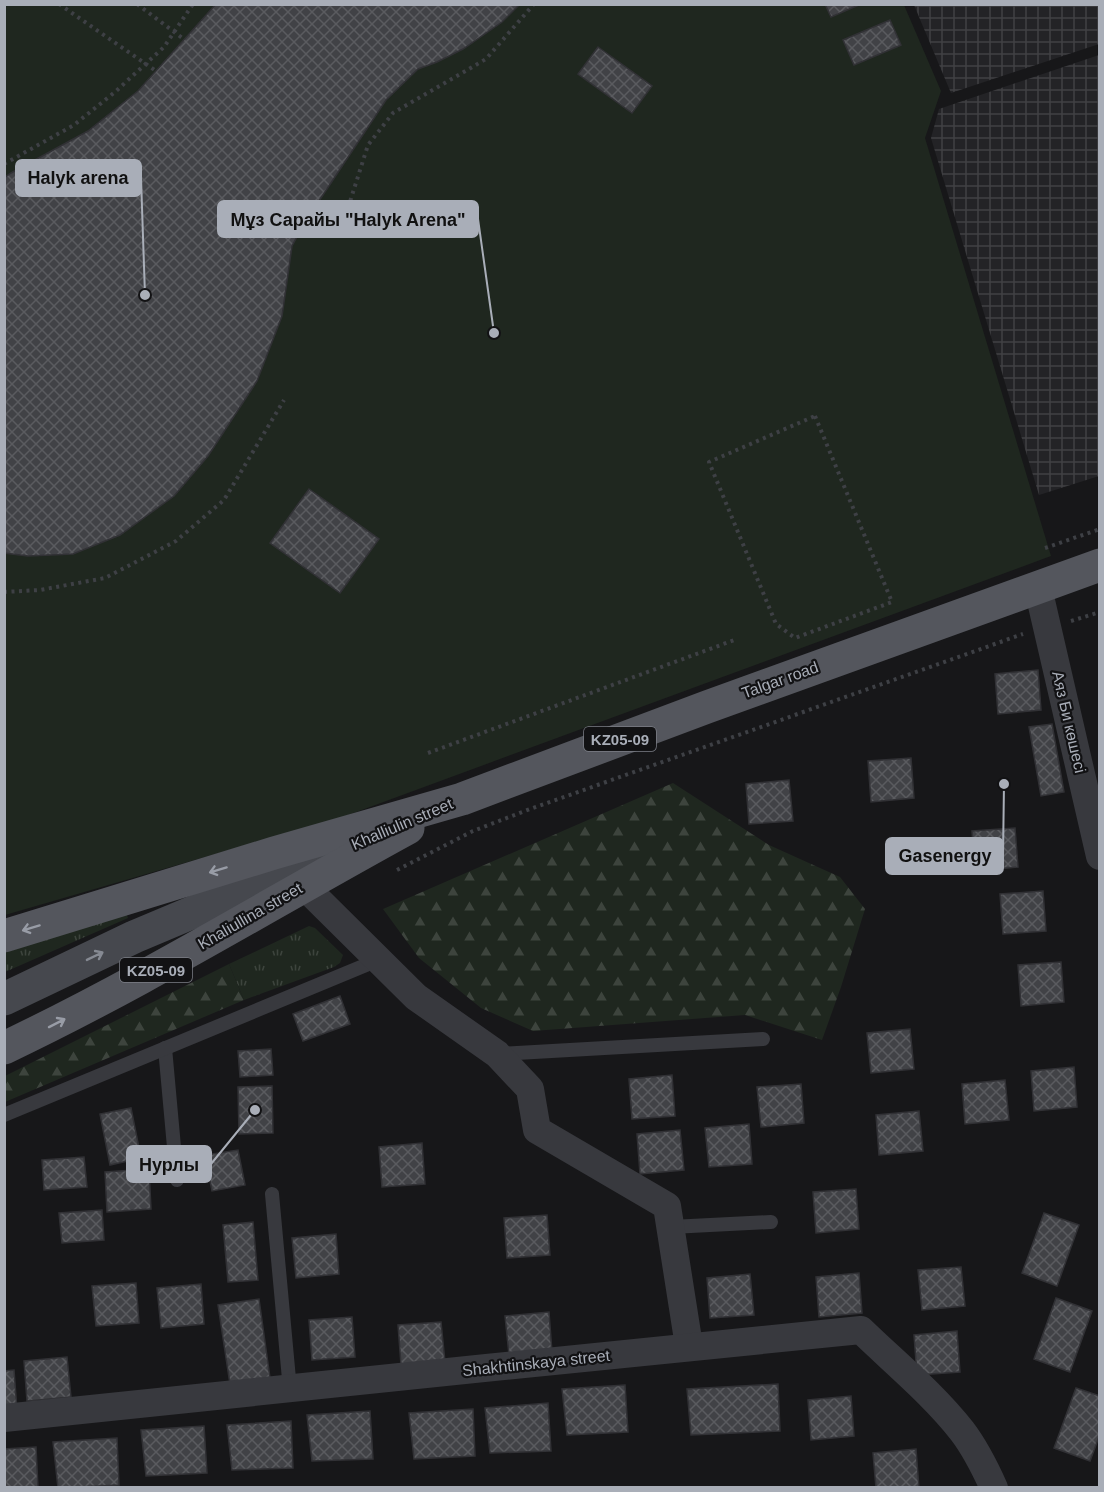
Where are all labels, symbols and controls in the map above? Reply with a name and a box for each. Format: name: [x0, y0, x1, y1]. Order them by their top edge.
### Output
callout: Halyk arena: [16, 160, 141, 196]
text: Halyk arena: [27, 168, 130, 188]
callout: Мұз Сарайы "Halyk Arena": [218, 201, 478, 237]
text: Мұз Сарайы "Halyk Arena": [230, 210, 466, 230]
street label: Talgar road: [739, 658, 821, 702]
street label: Аяз Би көшесі: [1049, 669, 1089, 775]
road number: KZ05-09: [584, 727, 656, 751]
street label: Khalliulin street: [349, 795, 456, 853]
callout: Gasenergy: [886, 838, 1003, 874]
text: Gasenergy: [898, 846, 992, 866]
one-way arrow: [209, 865, 228, 876]
street label: Khaliullina street: [195, 879, 306, 953]
one-way arrow: [22, 923, 41, 934]
one-way arrow: [86, 950, 104, 961]
road number: KZ05-09: [120, 958, 192, 982]
one-way arrow: [48, 1017, 66, 1028]
callout: Нурлы: [127, 1146, 211, 1182]
text: Нурлы: [139, 1155, 199, 1175]
street label: Shakhtinskaya street: [461, 1347, 611, 1379]

